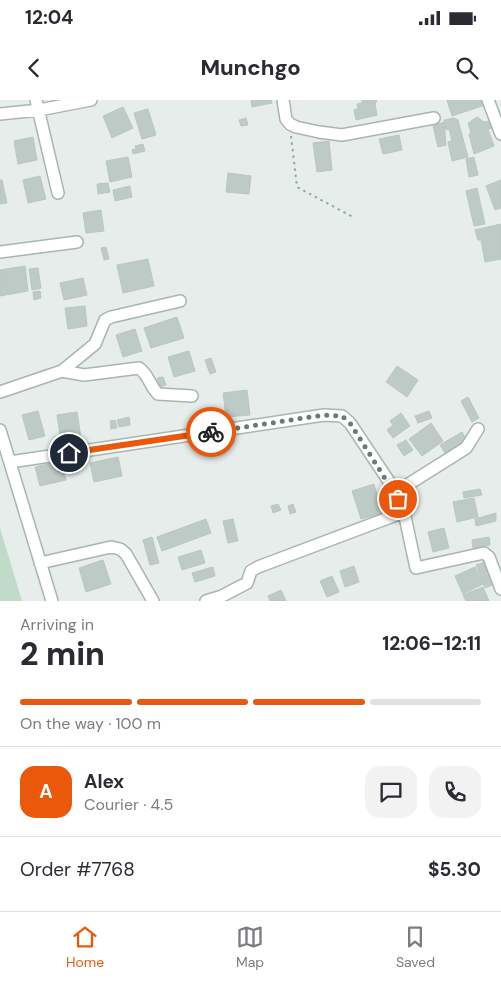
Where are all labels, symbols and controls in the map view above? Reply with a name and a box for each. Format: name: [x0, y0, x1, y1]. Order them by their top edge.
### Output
text: 12:04: [25, 5, 73, 30]
text: Munchgo: [200, 53, 301, 82]
icon: back: [20, 54, 48, 82]
icon: search: [453, 54, 481, 82]
courier: [186, 407, 236, 457]
icon: bike: [197, 418, 225, 446]
pin: [48, 432, 90, 474]
icon: home: [55, 439, 83, 467]
pin: [377, 478, 419, 520]
icon: bag: [384, 485, 412, 513]
text: Arriving in: [20, 614, 94, 635]
text: 12:06–12:11: [382, 631, 481, 656]
text: 2 min: [20, 633, 105, 675]
text: On the way · 100 m: [20, 713, 161, 734]
button: chat: [365, 766, 417, 818]
button: phone: [429, 766, 481, 818]
text: Alex: [84, 769, 124, 794]
text: A: [39, 779, 53, 804]
text: Courier · 4.5: [84, 794, 173, 815]
text: Order #7768: [20, 857, 135, 882]
text: $5.30: [428, 857, 481, 882]
tab: Home: [66, 923, 104, 971]
tab: Map: [236, 923, 264, 971]
tab: Saved: [396, 923, 435, 971]

